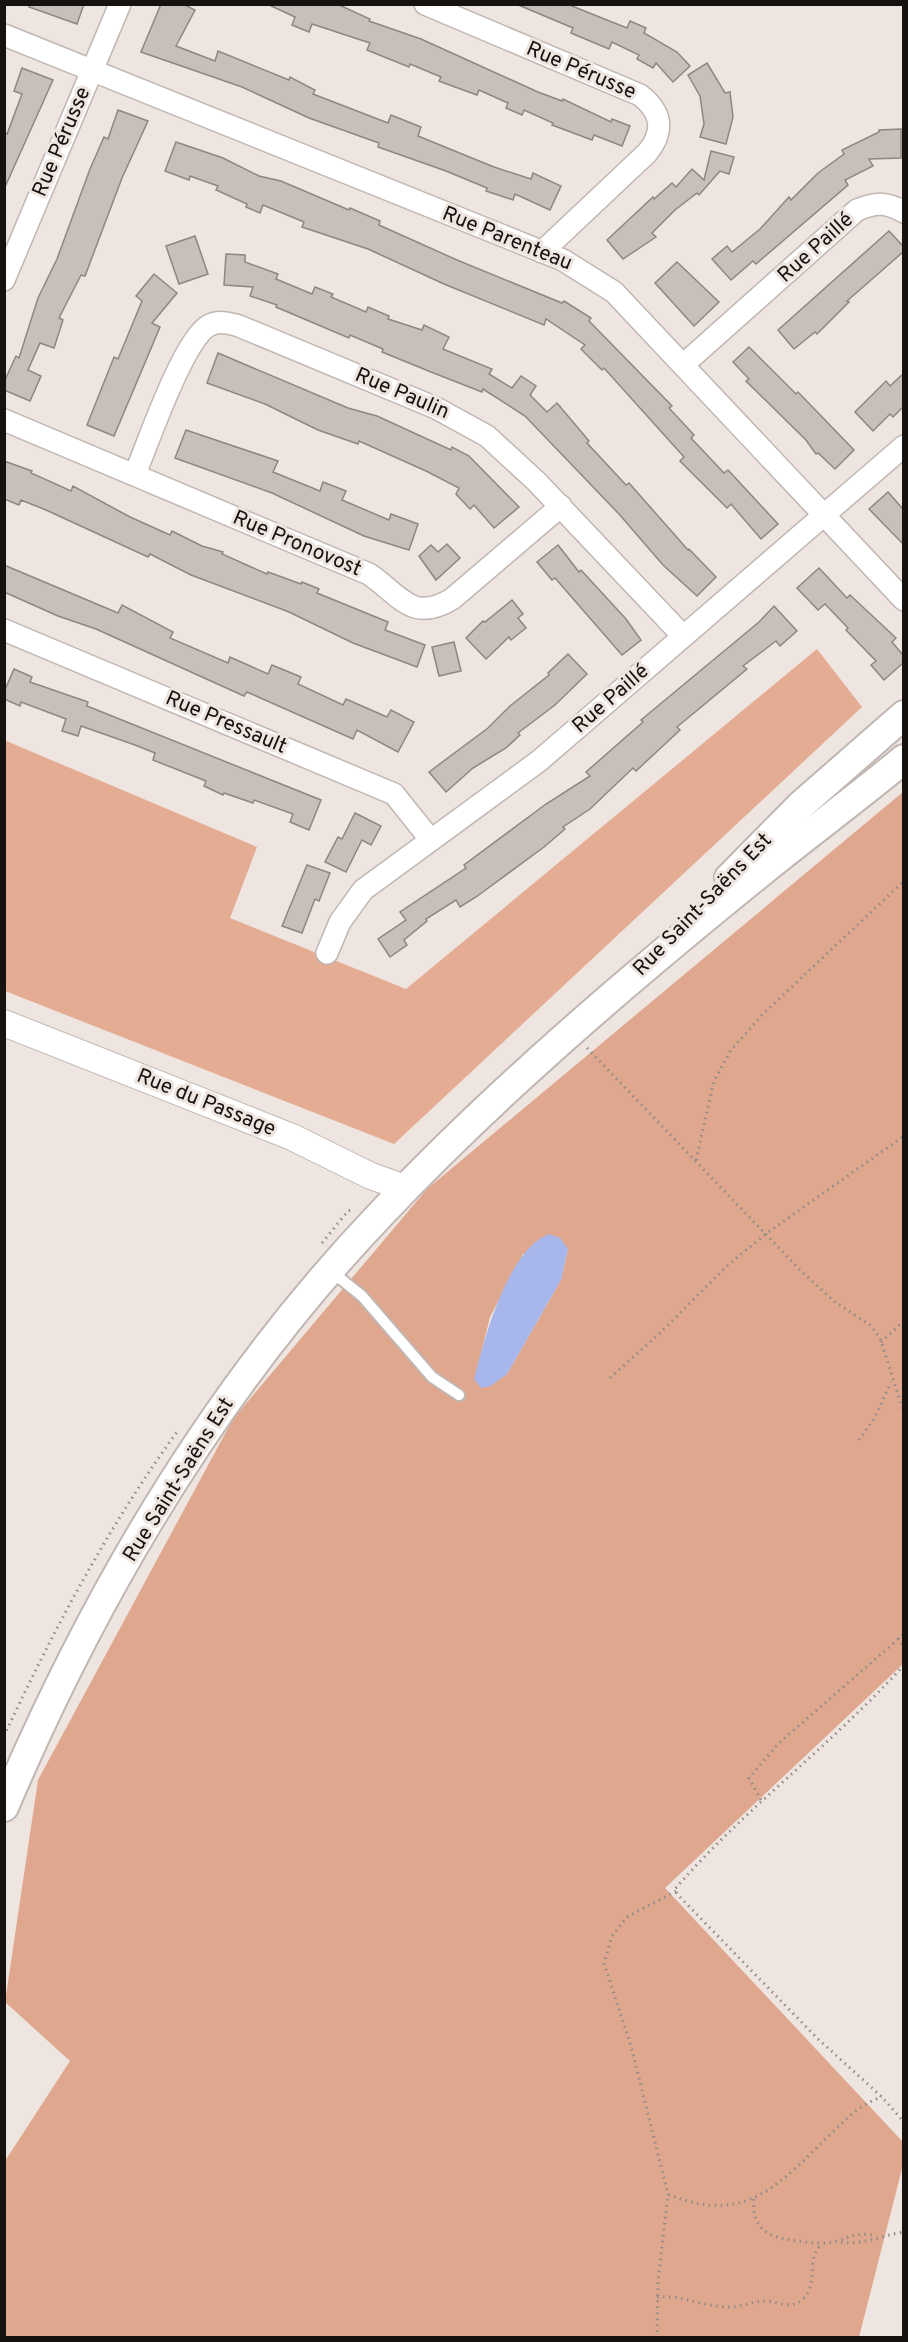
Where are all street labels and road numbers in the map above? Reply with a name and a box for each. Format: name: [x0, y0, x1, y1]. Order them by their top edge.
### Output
street label: Rue Pérusse: [522, 36, 640, 106]
street label: Rue Pérusse: [27, 83, 97, 201]
street label: Rue Parenteau: [438, 201, 576, 277]
street label: Rue Paillé: [772, 207, 860, 289]
street label: Rue Paulin: [351, 362, 453, 426]
street label: Rue Pronovost: [228, 505, 366, 583]
street label: Rue Paillé: [567, 658, 655, 740]
street label: Rue Pressault: [161, 685, 291, 761]
street label: Rue Saint-Saëns Est: [628, 828, 778, 982]
street label: Rue du Passage: [132, 1063, 280, 1143]
street label: Rue Saint-Saëns Est: [117, 1393, 241, 1567]

